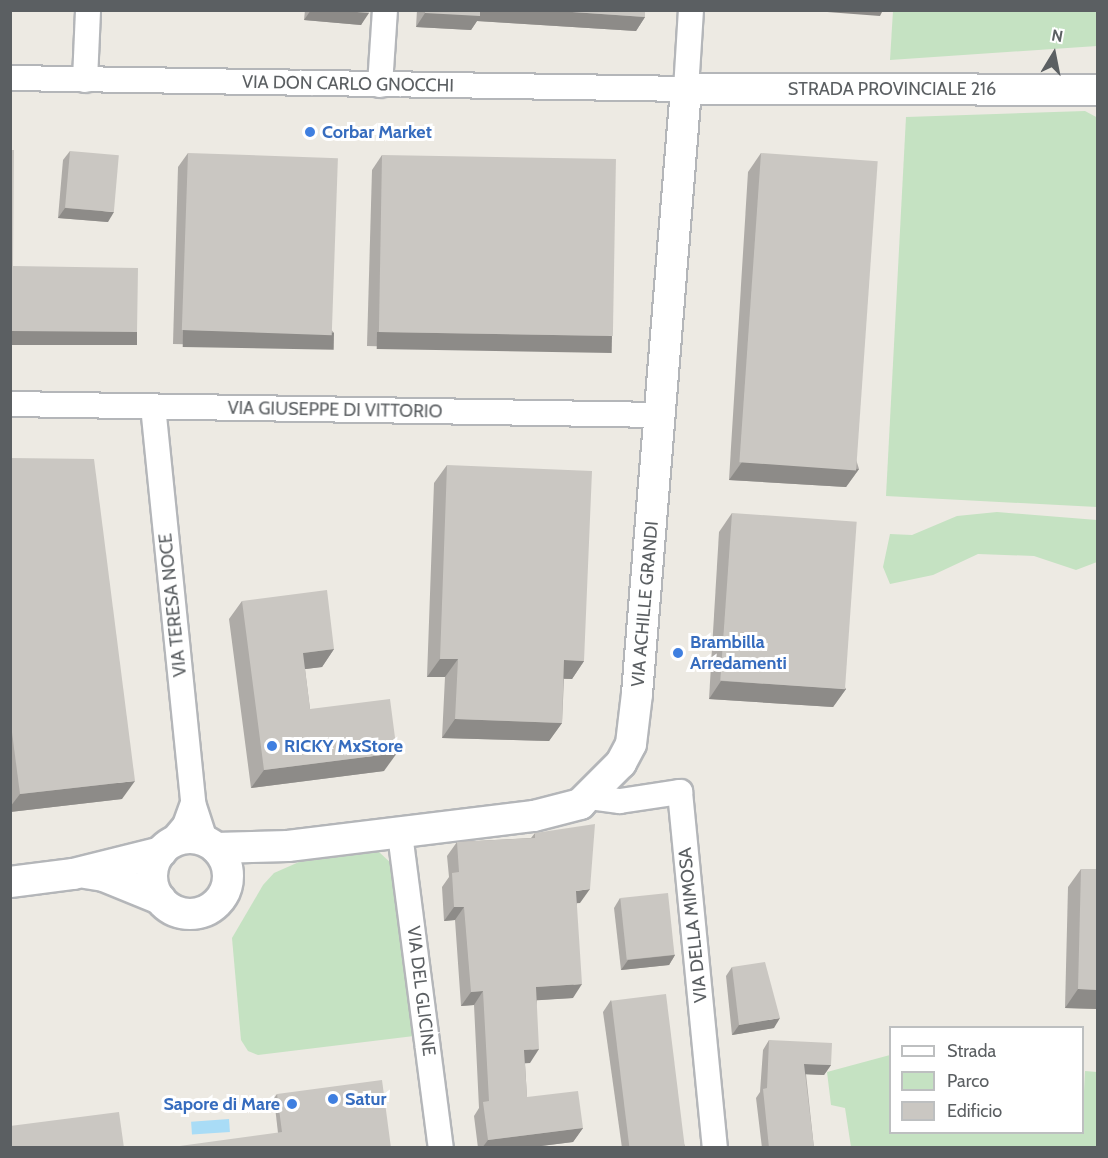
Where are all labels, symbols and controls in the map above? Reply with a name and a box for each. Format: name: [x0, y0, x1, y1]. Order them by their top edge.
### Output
north arrow: [1024, 24, 1084, 84]
text: N: [1050, 25, 1064, 46]
street label: VIA DON CARLO GNOCCHI: [242, 71, 454, 97]
street label: STRADA PROVINCIALE 216: [788, 78, 996, 100]
place label: Corbar Market: [322, 121, 432, 143]
marker: Corbar Market: [303, 125, 317, 139]
street label: VIA GIUSEPPE DI VITTORIO: [227, 397, 443, 423]
street label: VIA ACHILLE GRANDI: [627, 520, 663, 688]
street label: VIA TERESA NOCE: [155, 532, 191, 678]
place label: Brambilla Arredamenti: [690, 632, 787, 674]
marker: Brambilla Arredamenti: [671, 646, 685, 660]
place label: RICKY MxStore: [284, 735, 403, 757]
marker: RICKY MxStore: [265, 739, 279, 753]
street label: VIA DELLA MIMOSA: [674, 846, 712, 1004]
street label: VIA DEL GLICINE: [402, 925, 440, 1057]
legend: [889, 1026, 1084, 1134]
text: Strada: [947, 1040, 996, 1062]
text: Parco: [947, 1070, 989, 1092]
place label: Satur: [345, 1088, 386, 1110]
marker: Satur: [326, 1092, 340, 1106]
place label: Sapore di Mare: [163, 1093, 280, 1115]
marker: Sapore di Mare: [285, 1097, 299, 1111]
text: Edificio: [947, 1100, 1002, 1122]

